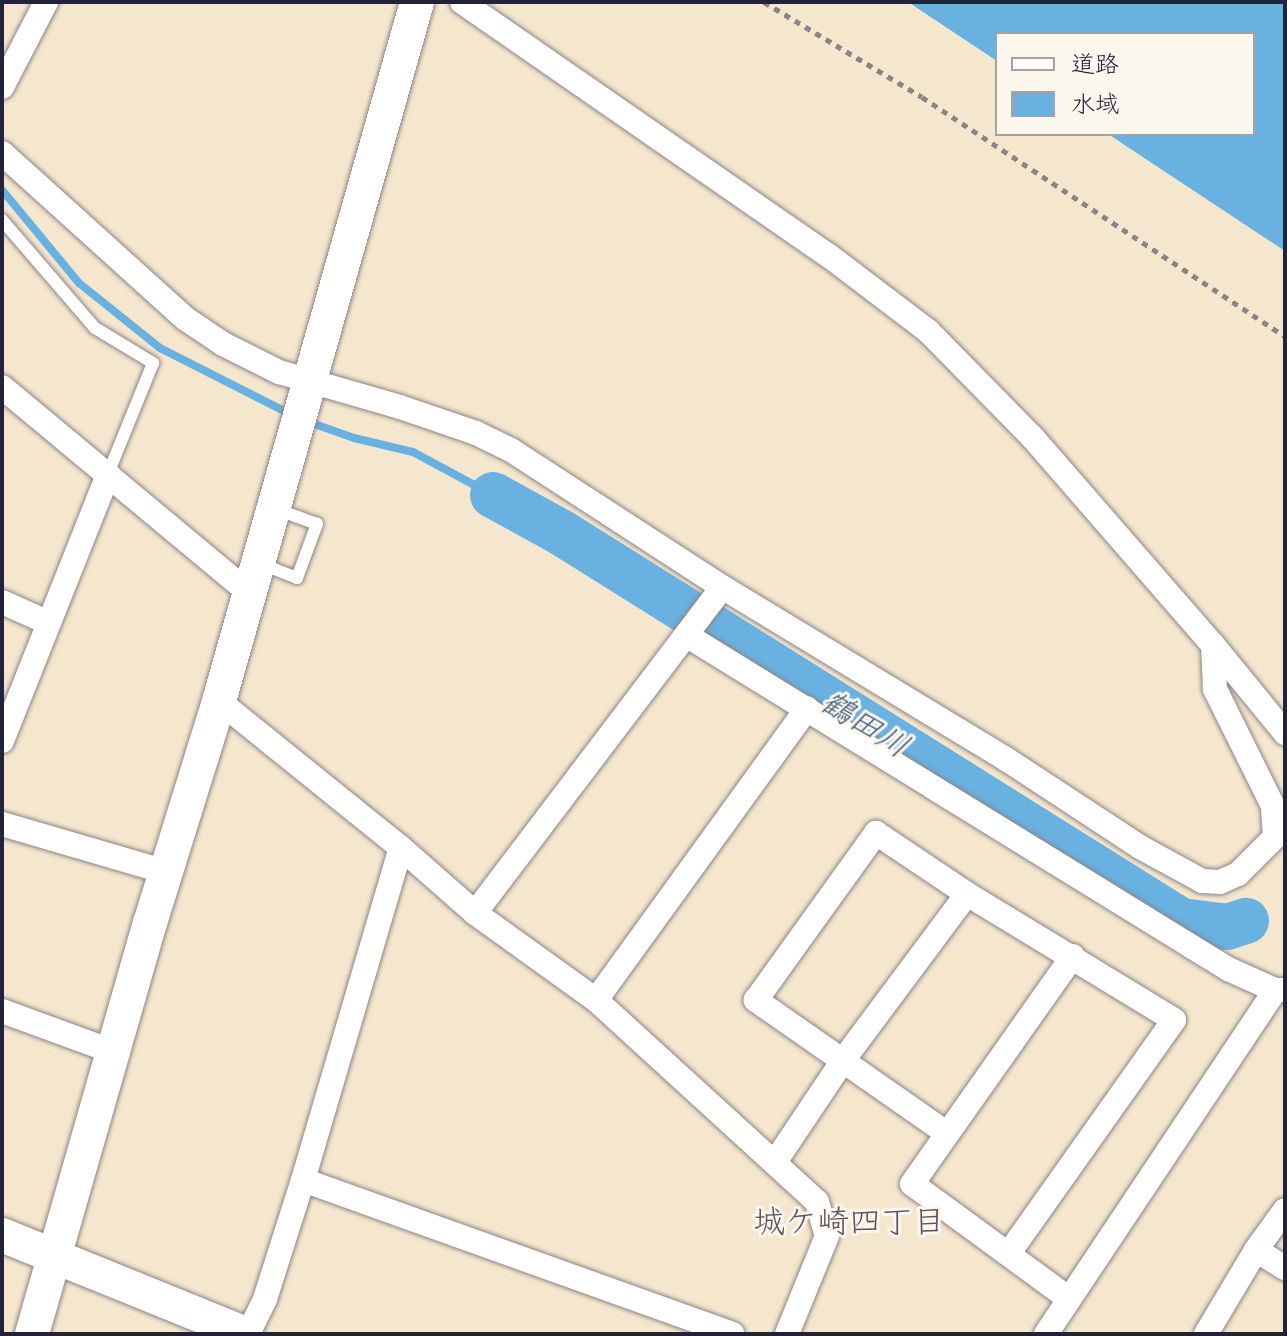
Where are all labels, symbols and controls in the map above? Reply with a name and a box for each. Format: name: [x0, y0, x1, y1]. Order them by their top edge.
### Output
legend: [995, 32, 1255, 136]
text: 道路: [1071, 43, 1119, 85]
text: 水域: [1071, 83, 1119, 125]
water label: 鶴田川: [814, 683, 916, 767]
district label: 城ケ崎四丁目: [753, 1203, 945, 1241]

